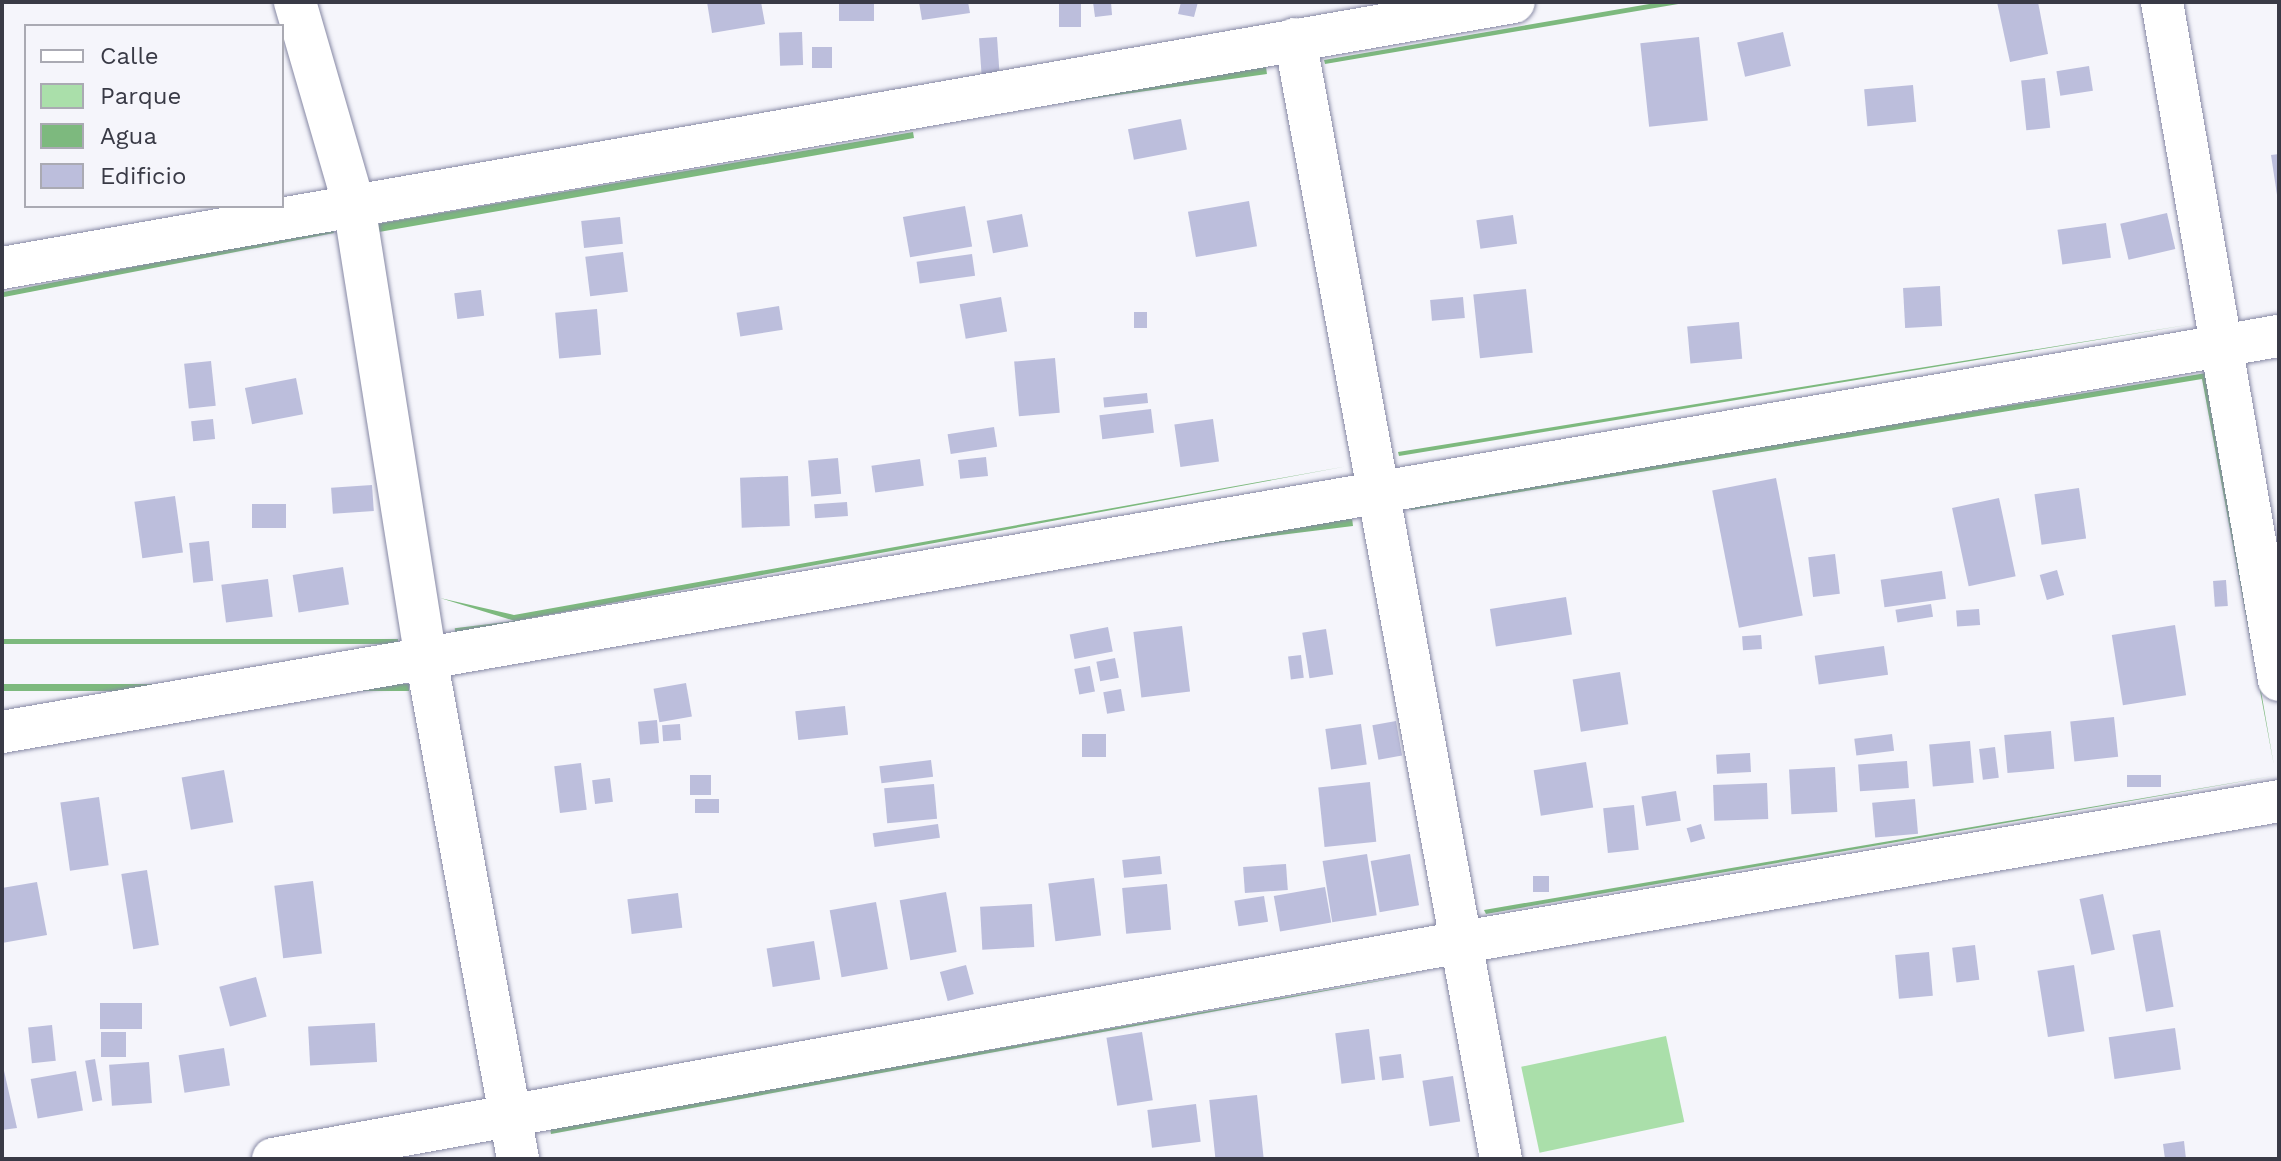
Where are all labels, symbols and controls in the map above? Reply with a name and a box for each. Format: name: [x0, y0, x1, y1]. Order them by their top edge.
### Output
legend: [24, 24, 284, 208]
text: Calle: [100, 42, 159, 70]
text: Parque: [100, 82, 181, 110]
text: Agua: [100, 122, 157, 150]
text: Edificio: [100, 162, 186, 190]

